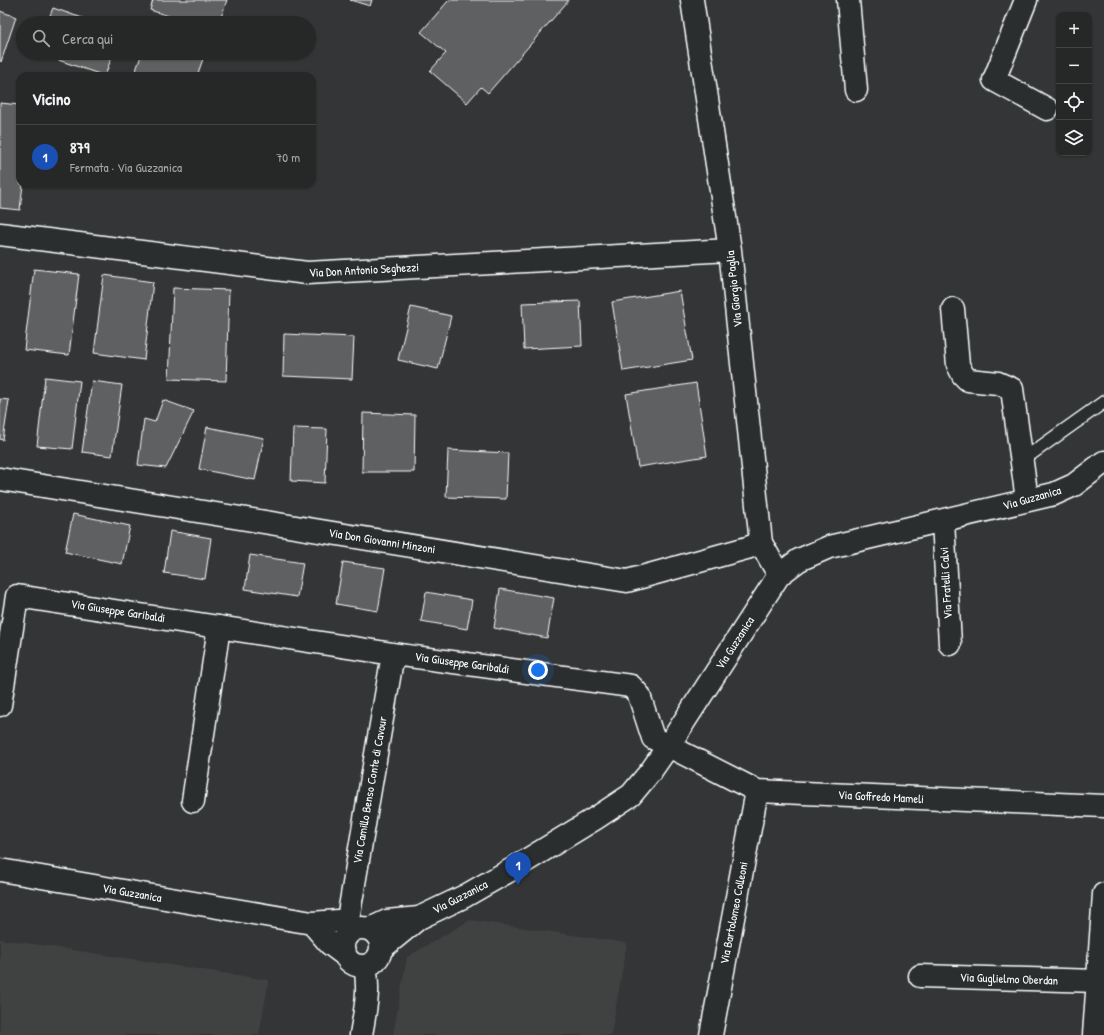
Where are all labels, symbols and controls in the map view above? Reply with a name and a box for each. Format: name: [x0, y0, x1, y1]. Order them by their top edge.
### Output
map controls: [1056, 12, 1092, 156]
button: +: [1056, 12, 1092, 48]
search box: [16, 16, 316, 60]
icon: search: [30, 27, 52, 49]
text: Cerca qui: [62, 28, 113, 49]
button: −: [1056, 48, 1092, 84]
button: locate: [1056, 84, 1092, 120]
text: Vicino: [32, 87, 70, 110]
button: layers: [1056, 120, 1092, 156]
text: 879: [70, 137, 89, 158]
text: 1: [43, 148, 47, 166]
text: 70 m: [276, 148, 300, 166]
text: Fermata · Via Guzzanica: [70, 158, 182, 176]
street label: Via Giorgio Paglia: [721, 250, 746, 328]
street label: Via Don Antonio Seghezzi: [309, 258, 419, 281]
street label: Via Guzzanica: [1001, 481, 1063, 514]
street label: Via Don Giovanni Minzoni: [327, 524, 437, 557]
street label: Via Fratelli Calvi: [935, 547, 956, 620]
street label: Via Giuseppe Garibaldi: [70, 595, 166, 626]
street label: Via Guzzanica: [711, 613, 758, 672]
street label: Via Giuseppe Garibaldi: [414, 647, 510, 678]
your location: [528, 660, 548, 680]
street label: Via Camillo Benso Conte di Cavour: [348, 715, 391, 865]
street label: Via Goffredo Mameli: [838, 786, 924, 807]
pin: 1: [505, 852, 531, 885]
street label: Via Bartolomeo Colleoni: [715, 860, 752, 966]
street label: Via Guzzanica: [429, 875, 491, 918]
street label: Via Guzzanica: [101, 879, 163, 906]
street label: Via Guglielmo Oberdan: [960, 968, 1058, 989]

